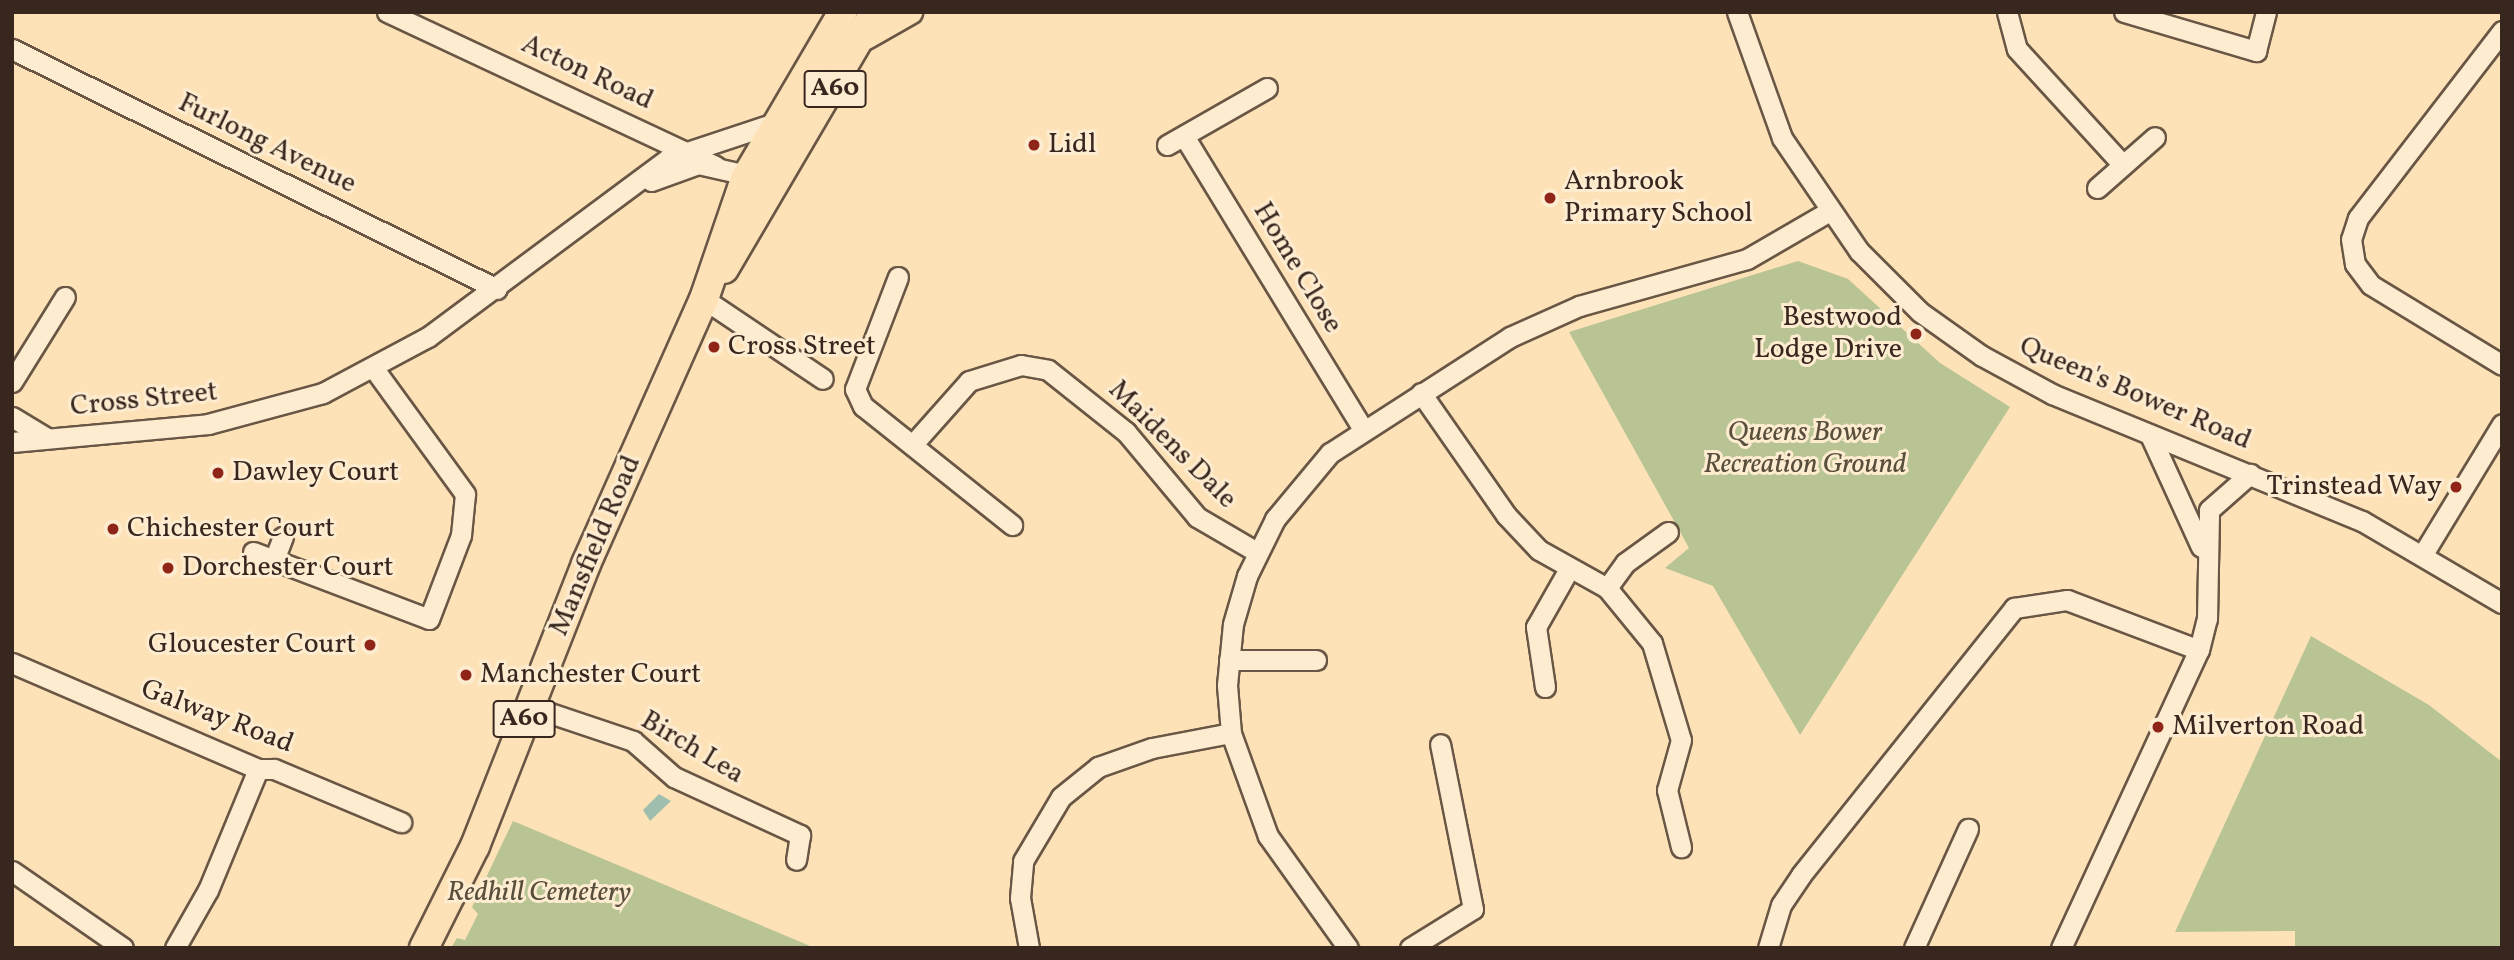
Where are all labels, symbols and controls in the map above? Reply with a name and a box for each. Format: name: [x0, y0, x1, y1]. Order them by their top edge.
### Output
street label: Acton Road: [516, 28, 658, 118]
road number: A60: [804, 66, 866, 111]
street label: Furlong Avenue: [173, 86, 361, 202]
place label: Lidl: [1048, 128, 1096, 162]
marker: Lidl: [1026, 137, 1042, 153]
place label: Arnbrook Primary School: [1564, 165, 1753, 231]
marker: Arnbrook Primary School: [1542, 190, 1558, 206]
street label: Home Close: [1245, 197, 1349, 339]
place label: Bestwood Lodge Drive: [1754, 301, 1902, 367]
marker: Bestwood Lodge Drive: [1908, 326, 1924, 342]
place label: Cross Street: [728, 330, 876, 364]
street label: Queen's Bower Road: [2014, 330, 2256, 458]
marker: Cross Street: [706, 339, 722, 355]
street label: Maidens Dale: [1101, 374, 1243, 516]
street label: Cross Street: [69, 376, 219, 424]
park label: Queens Bower Recreation Ground: [1703, 416, 1907, 482]
street label: Mansfield Road: [543, 451, 649, 641]
place label: Dawley Court: [232, 456, 400, 490]
marker: Dawley Court: [210, 465, 226, 481]
place label: Trinstead Way: [2265, 470, 2442, 504]
marker: Trinstead Way: [2448, 479, 2464, 495]
place label: Chichester Court: [127, 512, 335, 546]
marker: Chichester Court: [105, 521, 121, 537]
place label: Dorchester Court: [182, 551, 394, 585]
marker: Dorchester Court: [160, 560, 176, 576]
place label: Gloucester Court: [148, 628, 356, 662]
marker: Gloucester Court: [362, 637, 378, 653]
place label: Manchester Court: [480, 658, 701, 692]
marker: Manchester Court: [458, 667, 474, 683]
street label: Galway Road: [136, 672, 298, 762]
road number: A60: [492, 696, 556, 741]
street label: Birch Lea: [634, 704, 750, 792]
place label: Milverton Road: [2172, 710, 2364, 744]
marker: Milverton Road: [2150, 719, 2166, 735]
park label: Redhill Cemetery: [447, 876, 631, 910]

